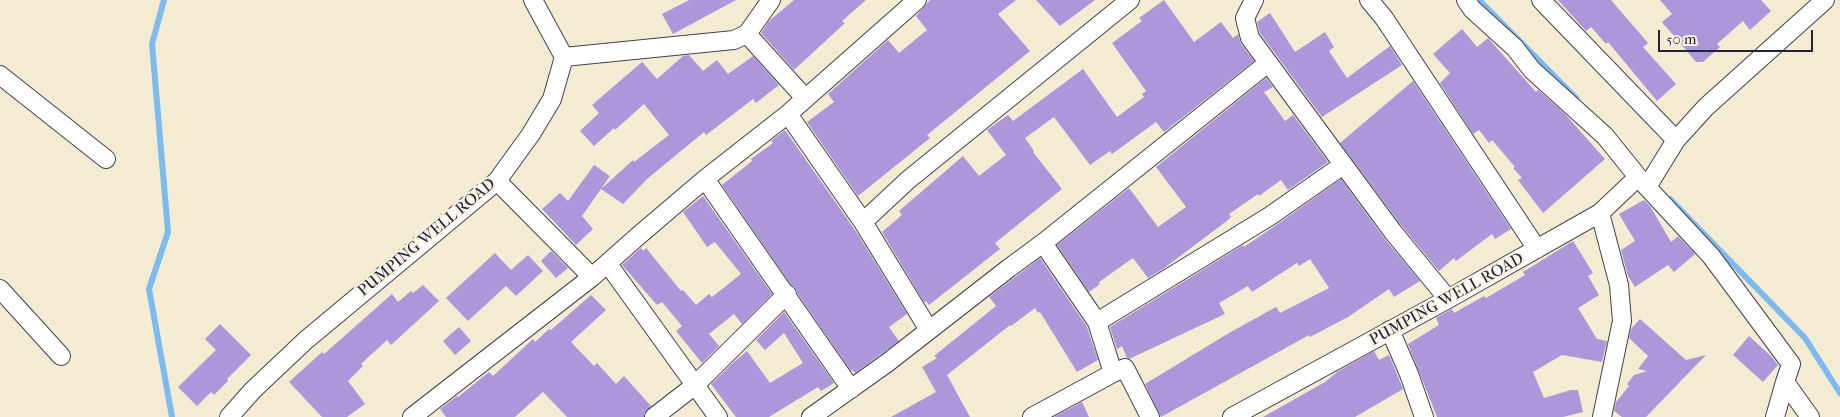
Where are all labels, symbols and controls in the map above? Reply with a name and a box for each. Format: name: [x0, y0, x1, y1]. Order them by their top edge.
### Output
scale bar: [1660, 20, 1815, 52]
text: 50 m: [1666, 30, 1696, 48]
street label: PUMPING WELL ROAD: [354, 175, 500, 301]
street label: PUMPING WELL ROAD: [1366, 250, 1528, 350]

